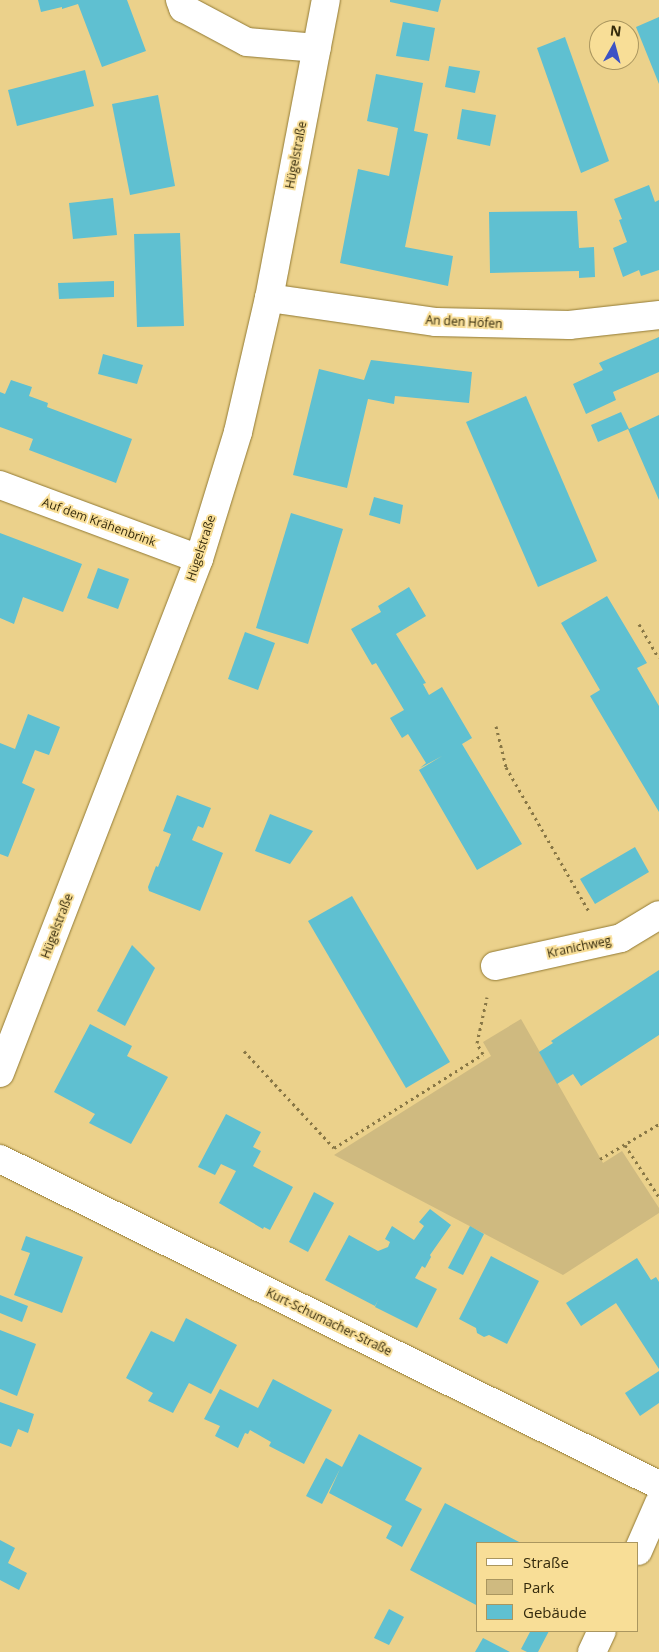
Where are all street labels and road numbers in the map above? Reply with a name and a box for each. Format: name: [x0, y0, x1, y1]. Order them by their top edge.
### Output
street label: Hügelstraße: [282, 120, 310, 190]
street label: An den Höfen: [425, 313, 503, 331]
street label: Auf dem Krähenbrink: [40, 495, 158, 549]
street label: Hügelstraße: [184, 513, 218, 583]
street label: Hügelstraße: [38, 892, 76, 960]
street label: Kranichweg: [546, 933, 612, 961]
street label: Kurt-Schumacher-Straße: [264, 1285, 394, 1359]

